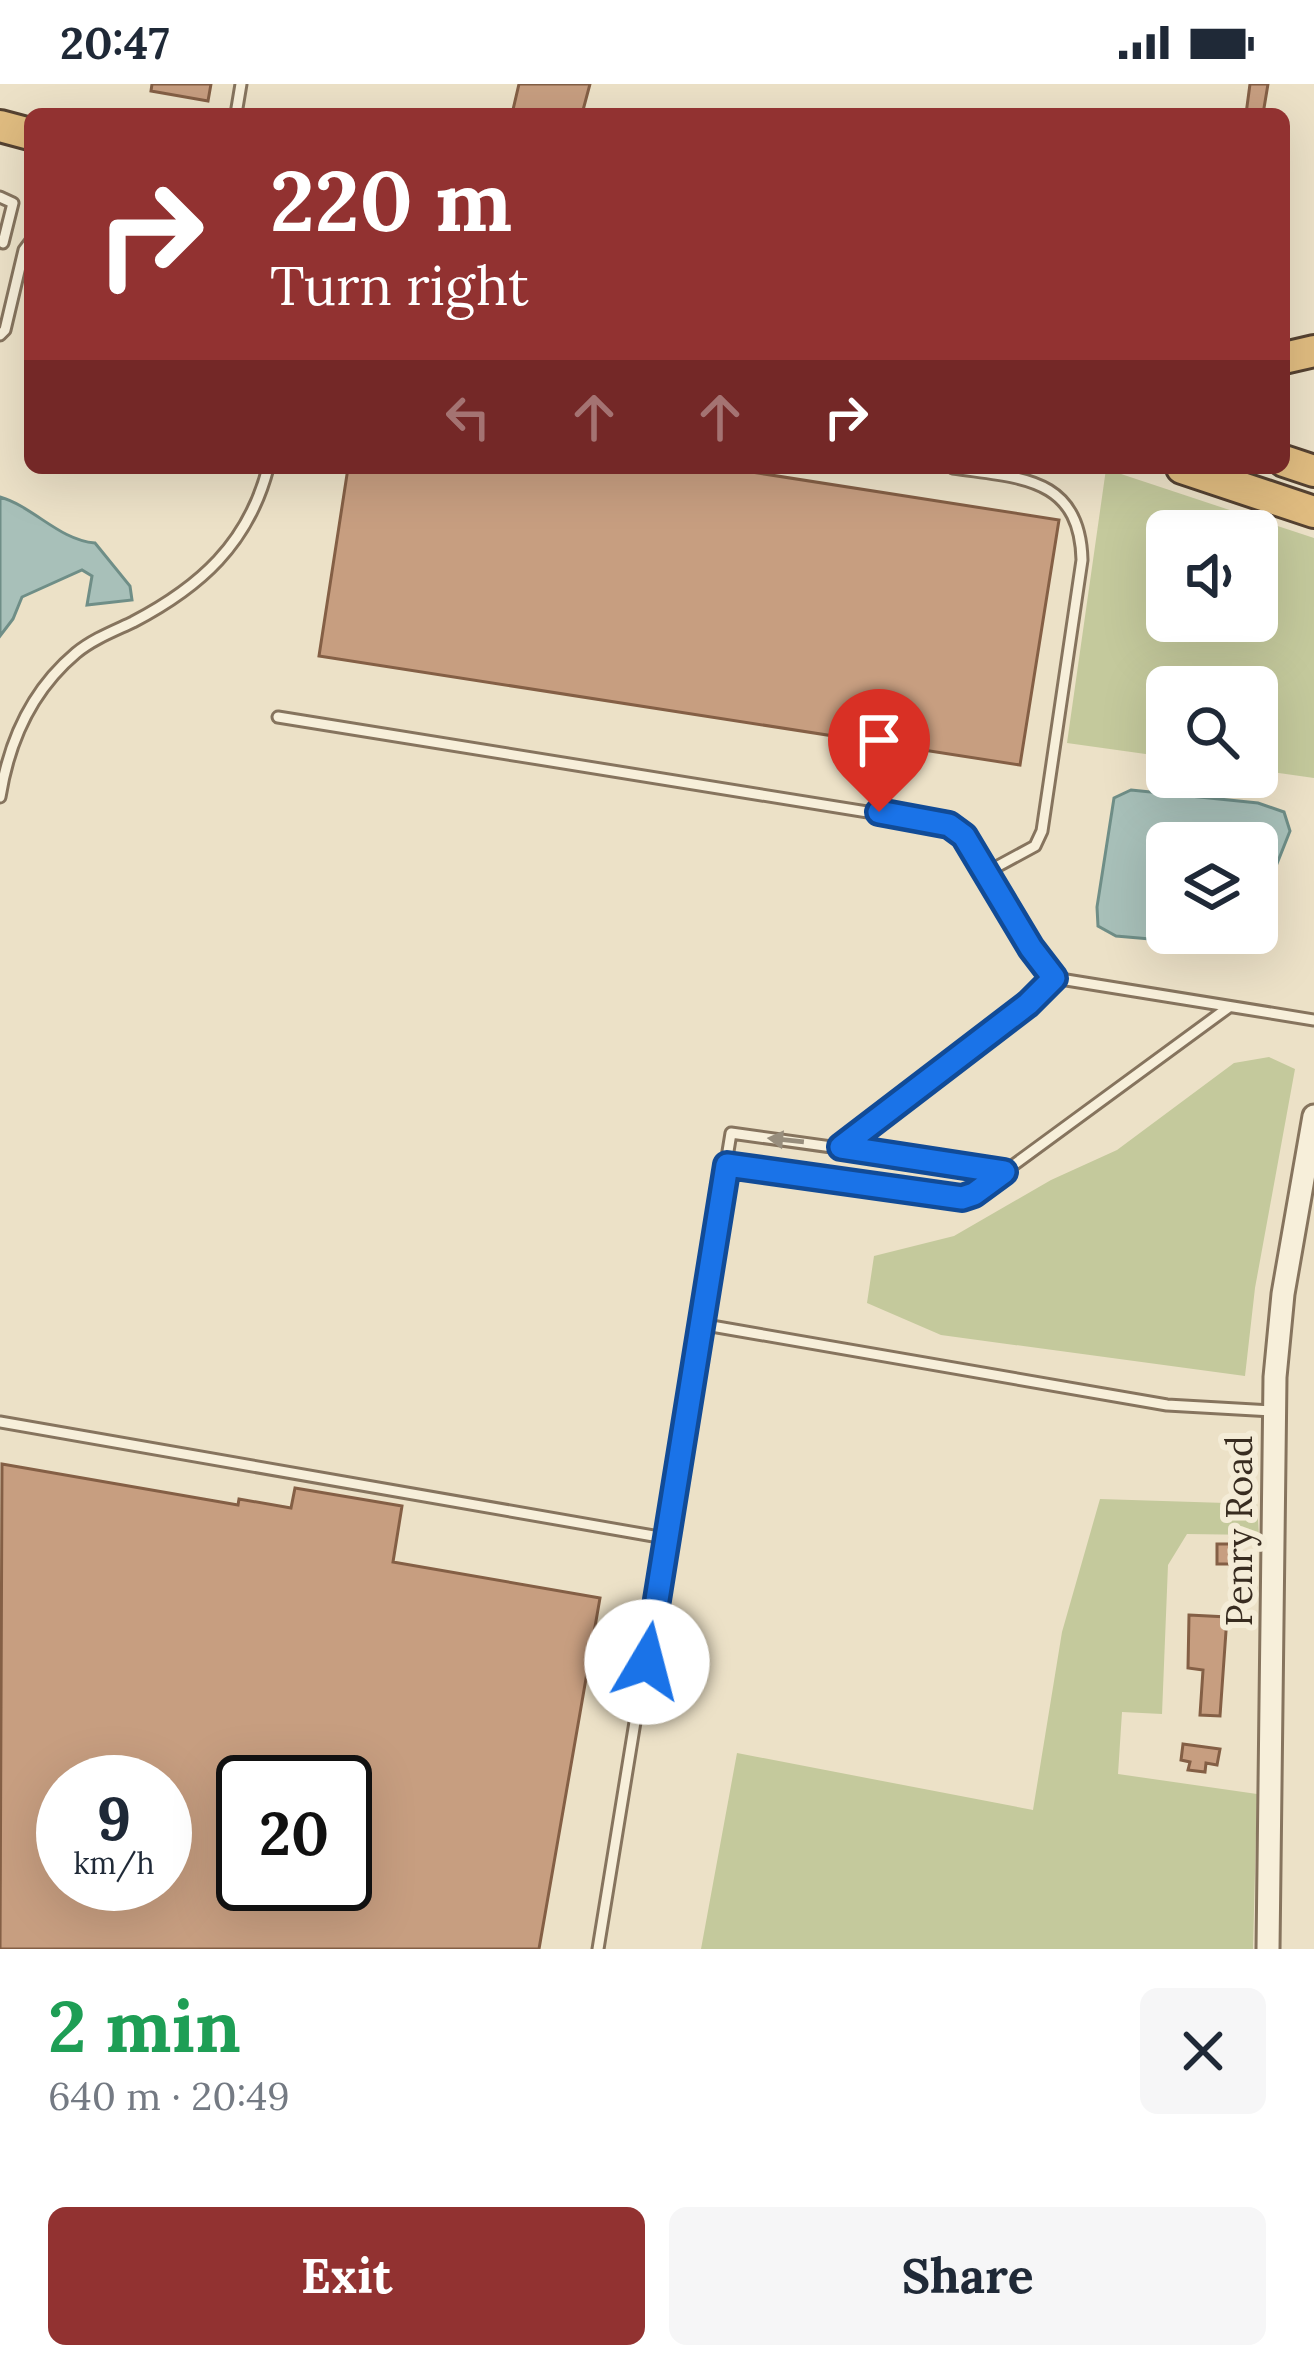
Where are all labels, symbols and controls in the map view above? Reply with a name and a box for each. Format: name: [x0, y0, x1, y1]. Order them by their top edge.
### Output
text: 20:47: [60, 14, 170, 71]
text: 220 m: [270, 146, 512, 254]
icon: right: [72, 156, 228, 312]
text: Turn right: [270, 251, 529, 320]
icon: left: [435, 384, 501, 450]
icon: ahead: [561, 384, 627, 450]
icon: ahead: [687, 384, 753, 450]
icon: right: [813, 384, 879, 450]
map controls: [1146, 510, 1278, 954]
button: sound: [1146, 510, 1278, 642]
button: search: [1146, 666, 1278, 798]
pin: [828, 689, 930, 812]
icon: arrive: [846, 707, 912, 773]
button: layers: [1146, 822, 1278, 954]
one-way arrow: [767, 1131, 804, 1150]
street label: Penry Road: [1216, 1435, 1262, 1627]
position arrow: [584, 1599, 710, 1725]
speed limit sign: 20: [216, 1755, 372, 1911]
text: 9: [97, 1780, 131, 1856]
text: km/h: [73, 1844, 155, 1882]
text: 2 min: [48, 1980, 241, 2072]
button: close: [1140, 1988, 1266, 2114]
text: 640 m · 20:49: [48, 2071, 290, 2121]
button: Exit: [48, 2207, 645, 2345]
button: Share: [669, 2207, 1266, 2345]

